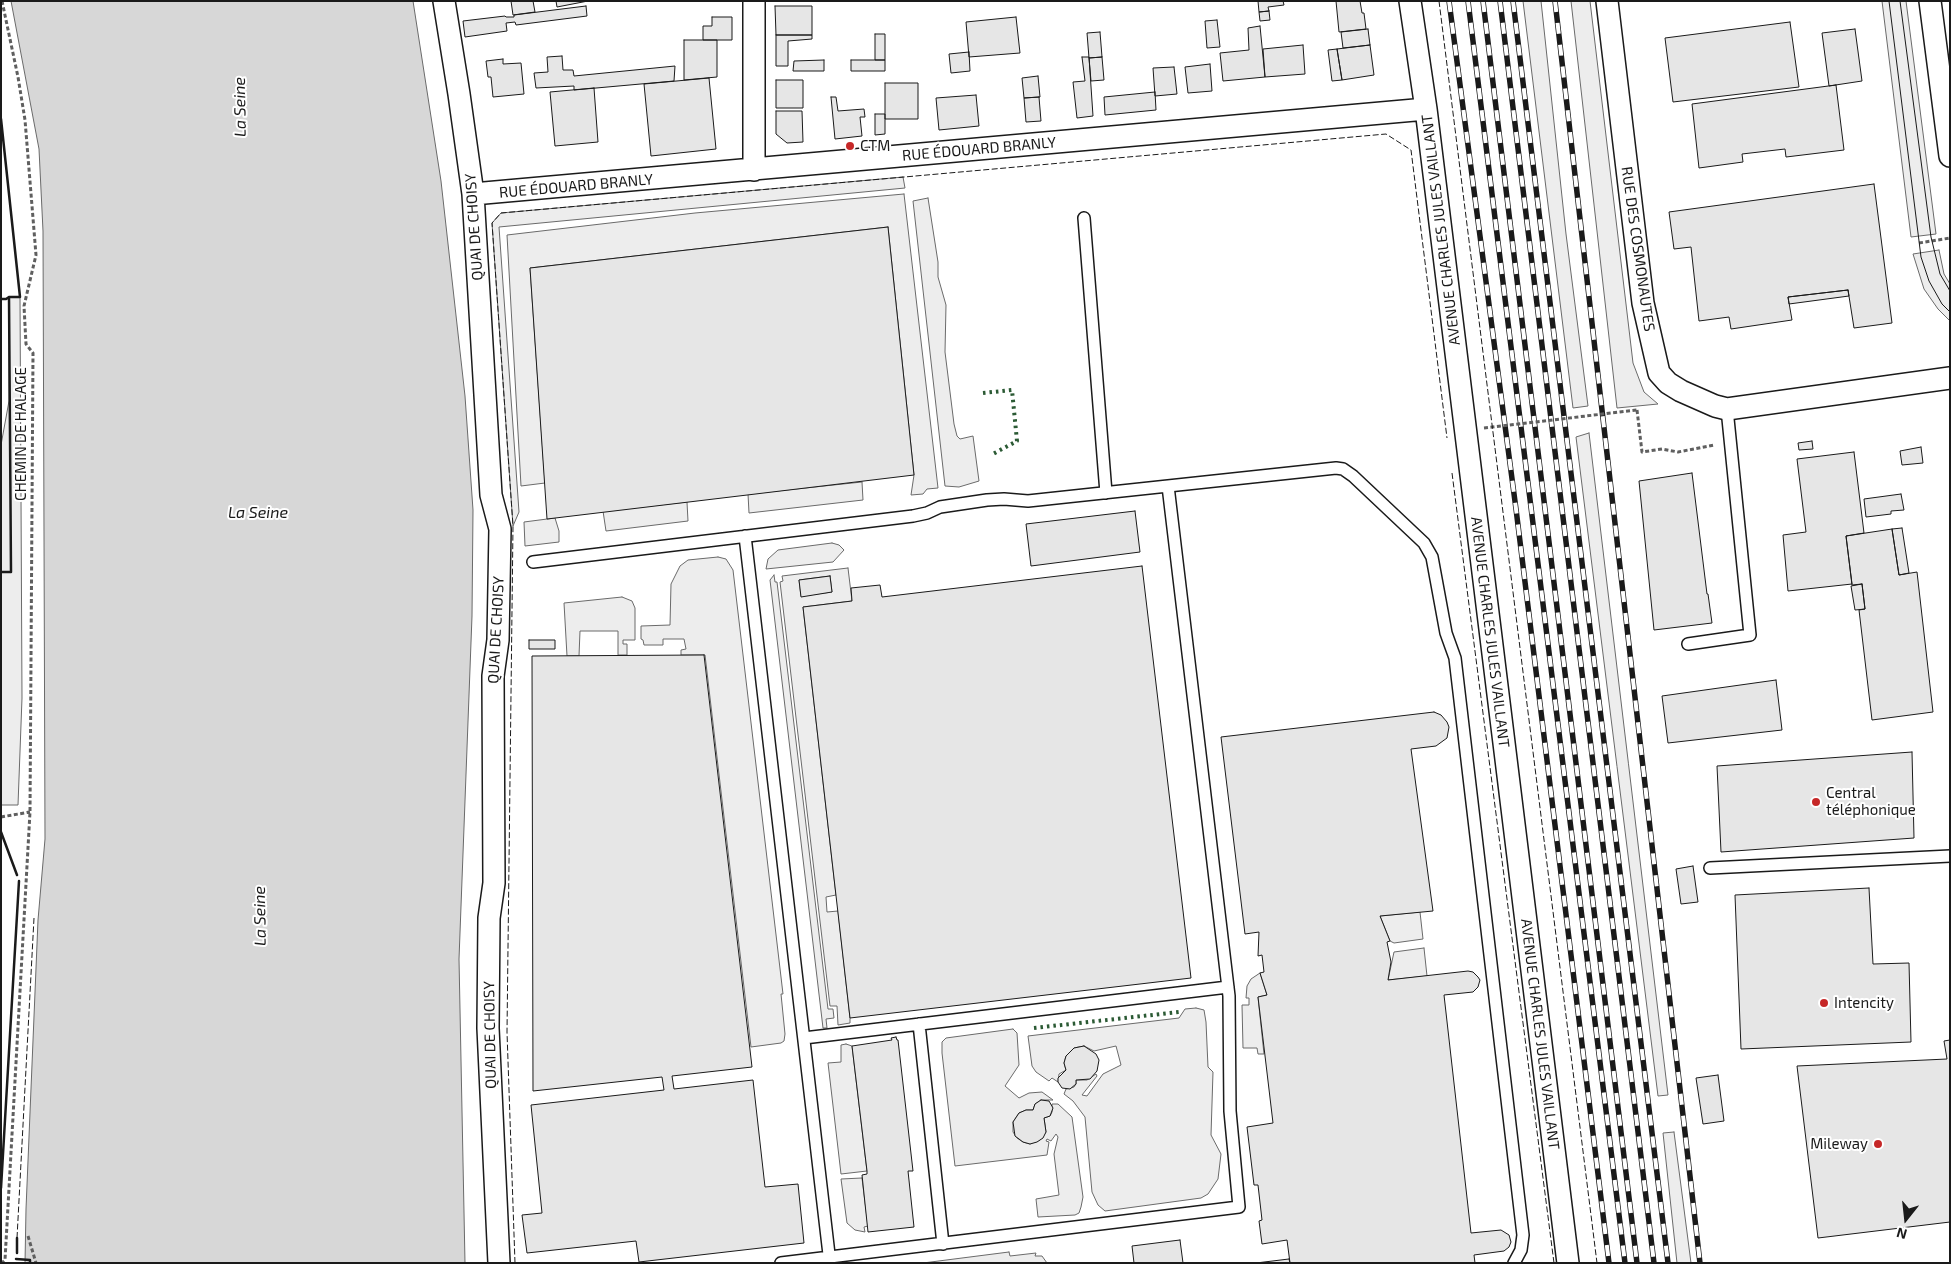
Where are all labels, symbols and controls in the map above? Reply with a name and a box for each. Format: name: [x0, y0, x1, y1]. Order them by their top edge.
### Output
water label: La Seine: [230, 77, 250, 137]
street label: AVENUE CHARLES JULES VAILLANT: [1418, 113, 1464, 347]
street label: RUE ÉDOUARD BRANLY: [901, 133, 1057, 165]
place label: CTM: [860, 137, 890, 155]
marker: CTM: [844, 140, 856, 152]
street label: RUE DES COSMONAUTES: [1618, 165, 1658, 333]
street label: RUE ÉDOUARD BRANLY: [498, 170, 654, 202]
street label: QUAI DE CHOISY: [461, 173, 487, 281]
street label: CHEMIN DE HALAGE: [12, 367, 30, 501]
water label: La Seine: [228, 503, 288, 523]
street label: AVENUE CHARLES JULES VAILLANT: [1467, 515, 1513, 749]
street label: QUAI DE CHOISY: [484, 576, 508, 684]
place label: Central téléphonique: [1826, 784, 1916, 819]
marker: Central téléphonique: [1810, 796, 1822, 808]
water label: La Seine: [250, 886, 270, 946]
street label: AVENUE CHARLES JULES VAILLANT: [1517, 917, 1563, 1151]
street label: QUAI DE CHOISY: [480, 981, 500, 1089]
place label: Intencity: [1834, 994, 1894, 1012]
marker: Intencity: [1818, 997, 1830, 1009]
place label: Mileway: [1810, 1135, 1868, 1153]
marker: Mileway: [1872, 1138, 1884, 1150]
north arrow: [1881, 1194, 1931, 1244]
text: N: [1895, 1224, 1909, 1243]

